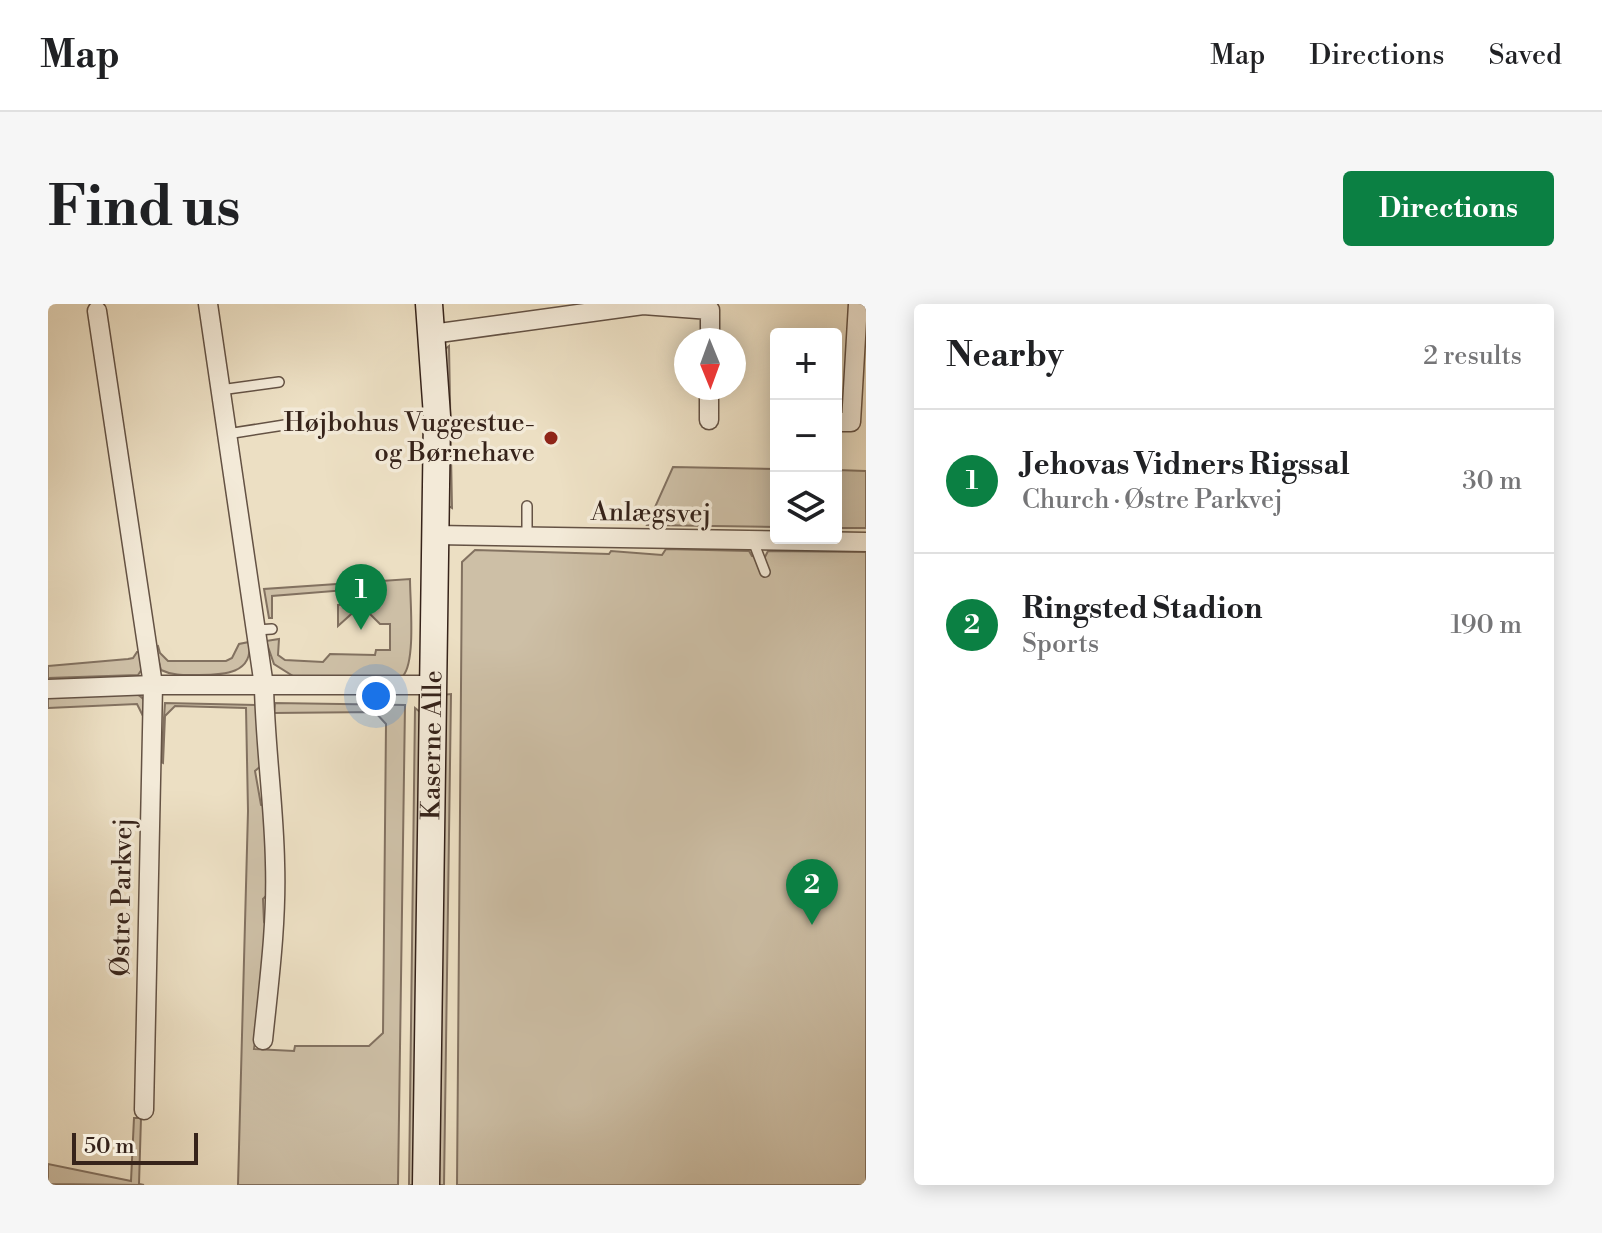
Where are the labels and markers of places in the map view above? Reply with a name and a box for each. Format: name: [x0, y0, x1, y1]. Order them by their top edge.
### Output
place label: Højbohus Vuggestue- og Børnehave: [284, 407, 535, 469]
marker: Højbohus Vuggestue- og Børnehave: [542, 429, 560, 447]
pin: 1: [335, 564, 387, 630]
pin: 2: [786, 859, 838, 925]

